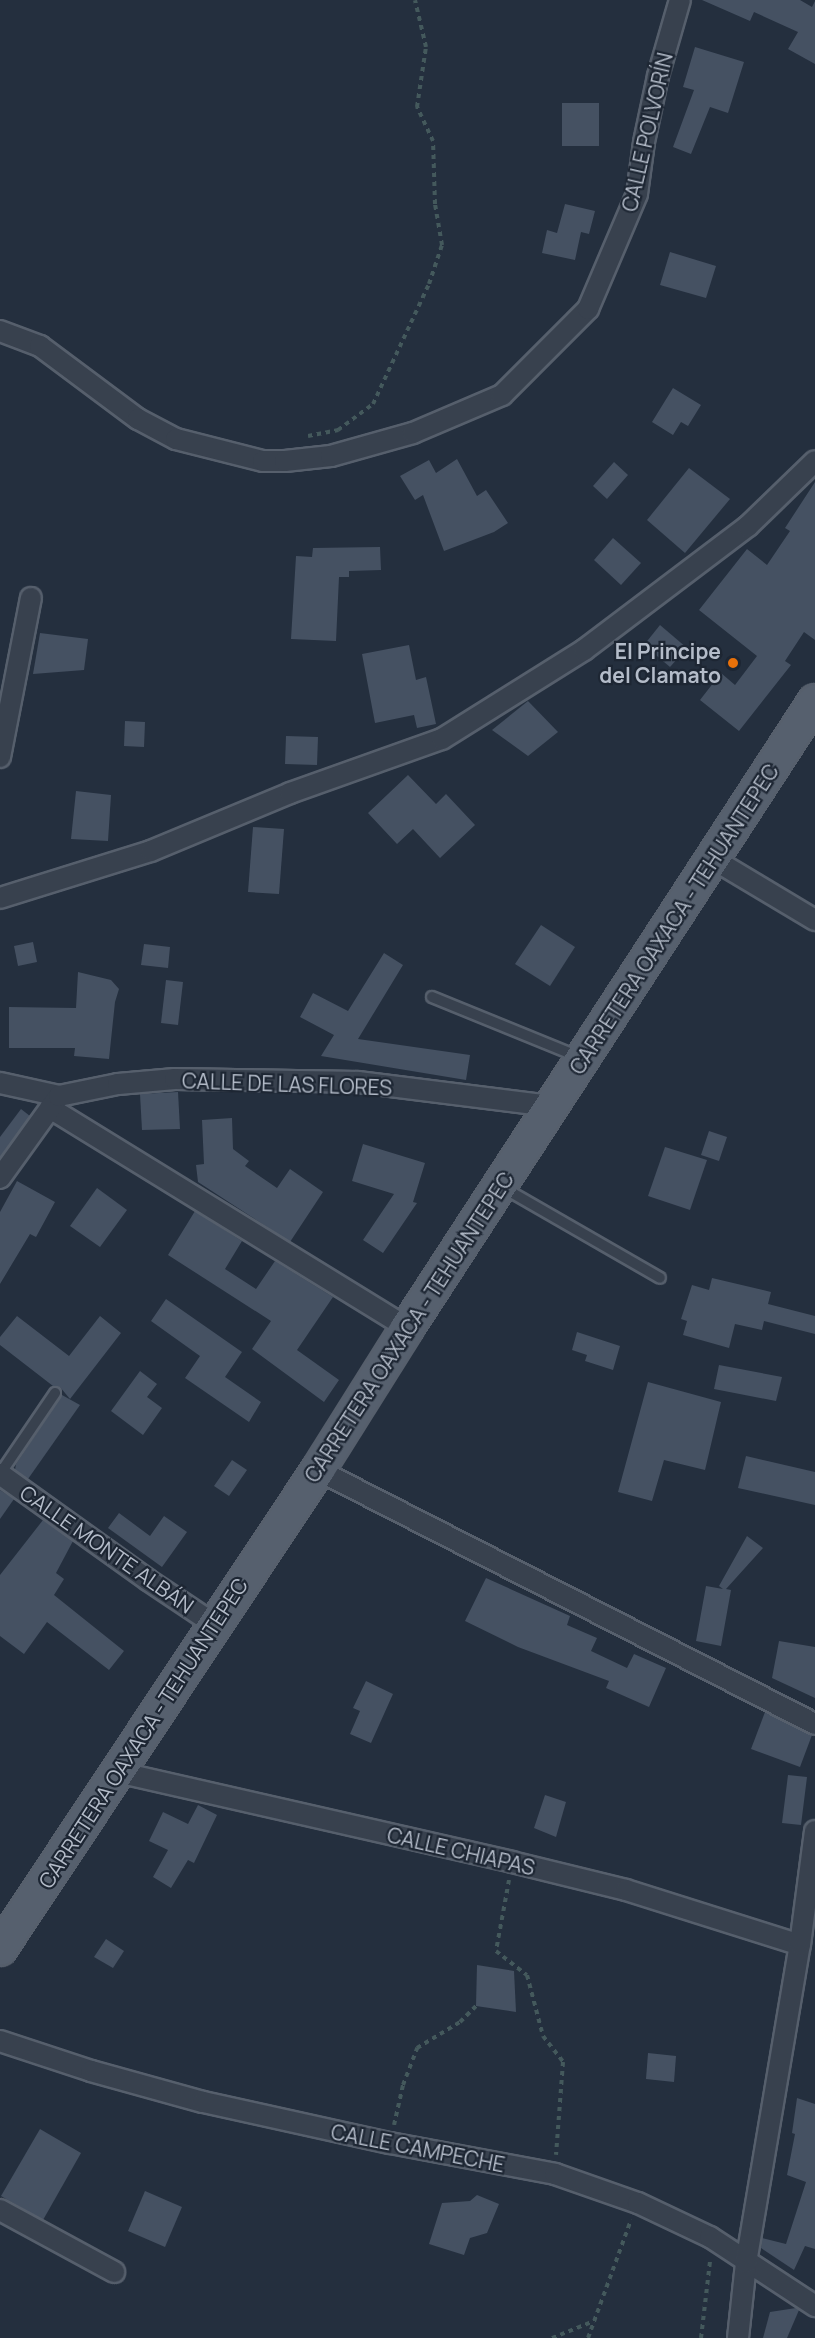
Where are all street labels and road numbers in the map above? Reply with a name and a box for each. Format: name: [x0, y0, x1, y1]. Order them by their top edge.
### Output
street label: CALLE POLVORÍN: [616, 50, 678, 214]
street label: CARRETERA OAXACA - TEHUANTEPEC: [564, 759, 784, 1079]
street label: CALLE DE LAS FLORES: [182, 1068, 392, 1100]
street label: CARRETERA OAXACA - TEHUANTEPEC: [299, 1167, 519, 1487]
street label: CALLE MONTE ALBÁN: [15, 1480, 199, 1618]
street label: CARRETERA OAXACA - TEHUANTEPEC: [33, 1573, 253, 1893]
street label: CALLE CHIAPAS: [385, 1822, 537, 1880]
street label: CALLE CAMPECHE: [329, 2119, 507, 2177]

